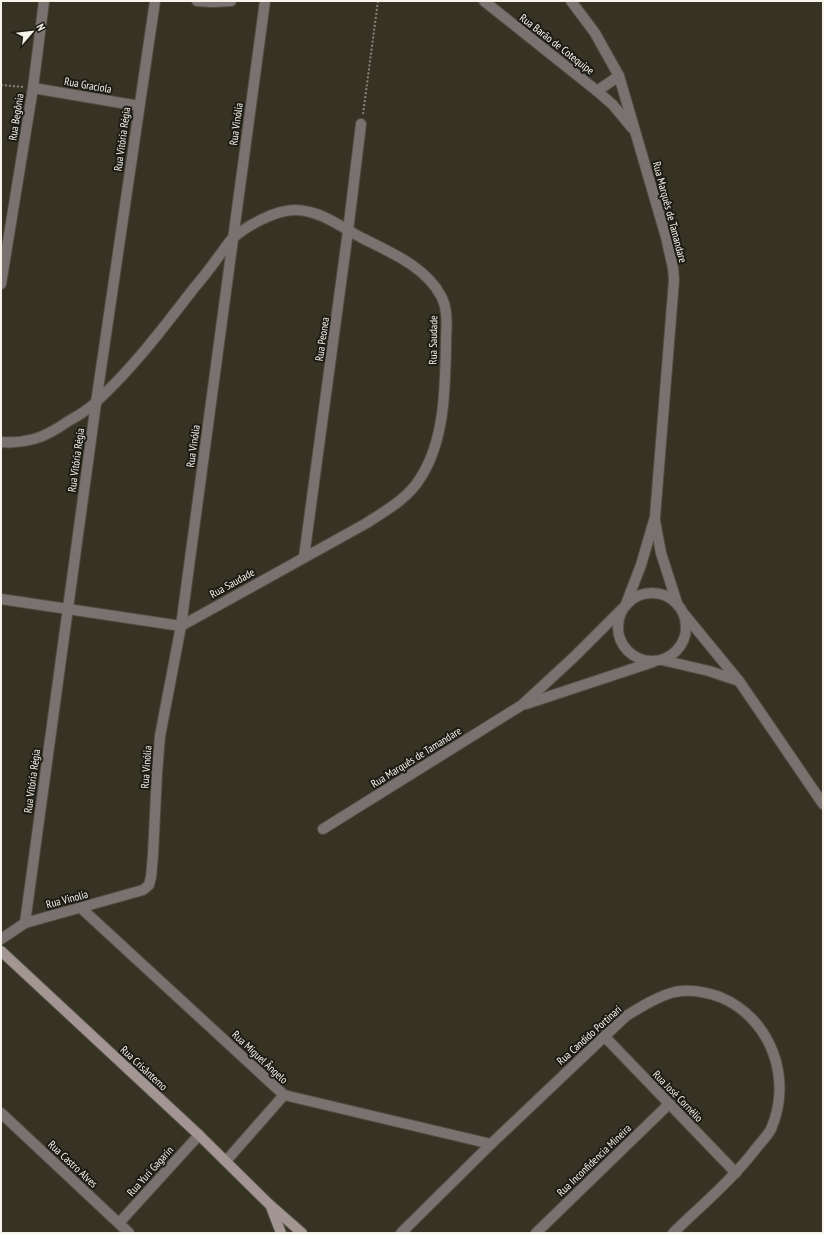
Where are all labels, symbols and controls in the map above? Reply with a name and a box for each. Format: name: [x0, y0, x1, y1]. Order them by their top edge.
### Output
street label: Rua Barão de Cotequipe: [517, 11, 597, 78]
north arrow: [12, 12, 52, 52]
text: N: [33, 21, 48, 33]
street label: Rua Graciola: [63, 74, 113, 96]
street label: Rua Begônia: [5, 92, 27, 142]
street label: Rua Vinólia: [226, 102, 246, 146]
street label: Rua Vitória Régia: [111, 106, 133, 172]
street label: Rua Marquês de Tamandare: [650, 160, 690, 265]
street label: Rua Saudade: [426, 315, 440, 365]
street label: Rua Peonea: [312, 316, 332, 362]
street label: Rua Vinólia: [183, 424, 203, 468]
street label: Rua Vitória Régia: [65, 427, 87, 493]
street label: Rua Saudade: [207, 565, 257, 601]
street label: Rua Marquês de Tamandare: [368, 723, 464, 791]
street label: Rua Vinólia: [138, 745, 154, 789]
street label: Rua Vitória Régia: [21, 748, 43, 814]
street label: Rua Vinolia: [44, 887, 90, 911]
street label: Rua Candido Portinari: [554, 1002, 624, 1068]
street label: Rua Miguel Ângelo: [229, 1027, 291, 1087]
street label: Rua Crisântemo: [117, 1043, 171, 1094]
street label: Rua José Cornélio: [650, 1067, 706, 1125]
street label: Rua Inconfidencia Mineira: [554, 1121, 634, 1199]
street label: Rua Castro Alves: [45, 1137, 101, 1191]
street label: Rua Yuri Gagarin: [124, 1143, 176, 1199]

